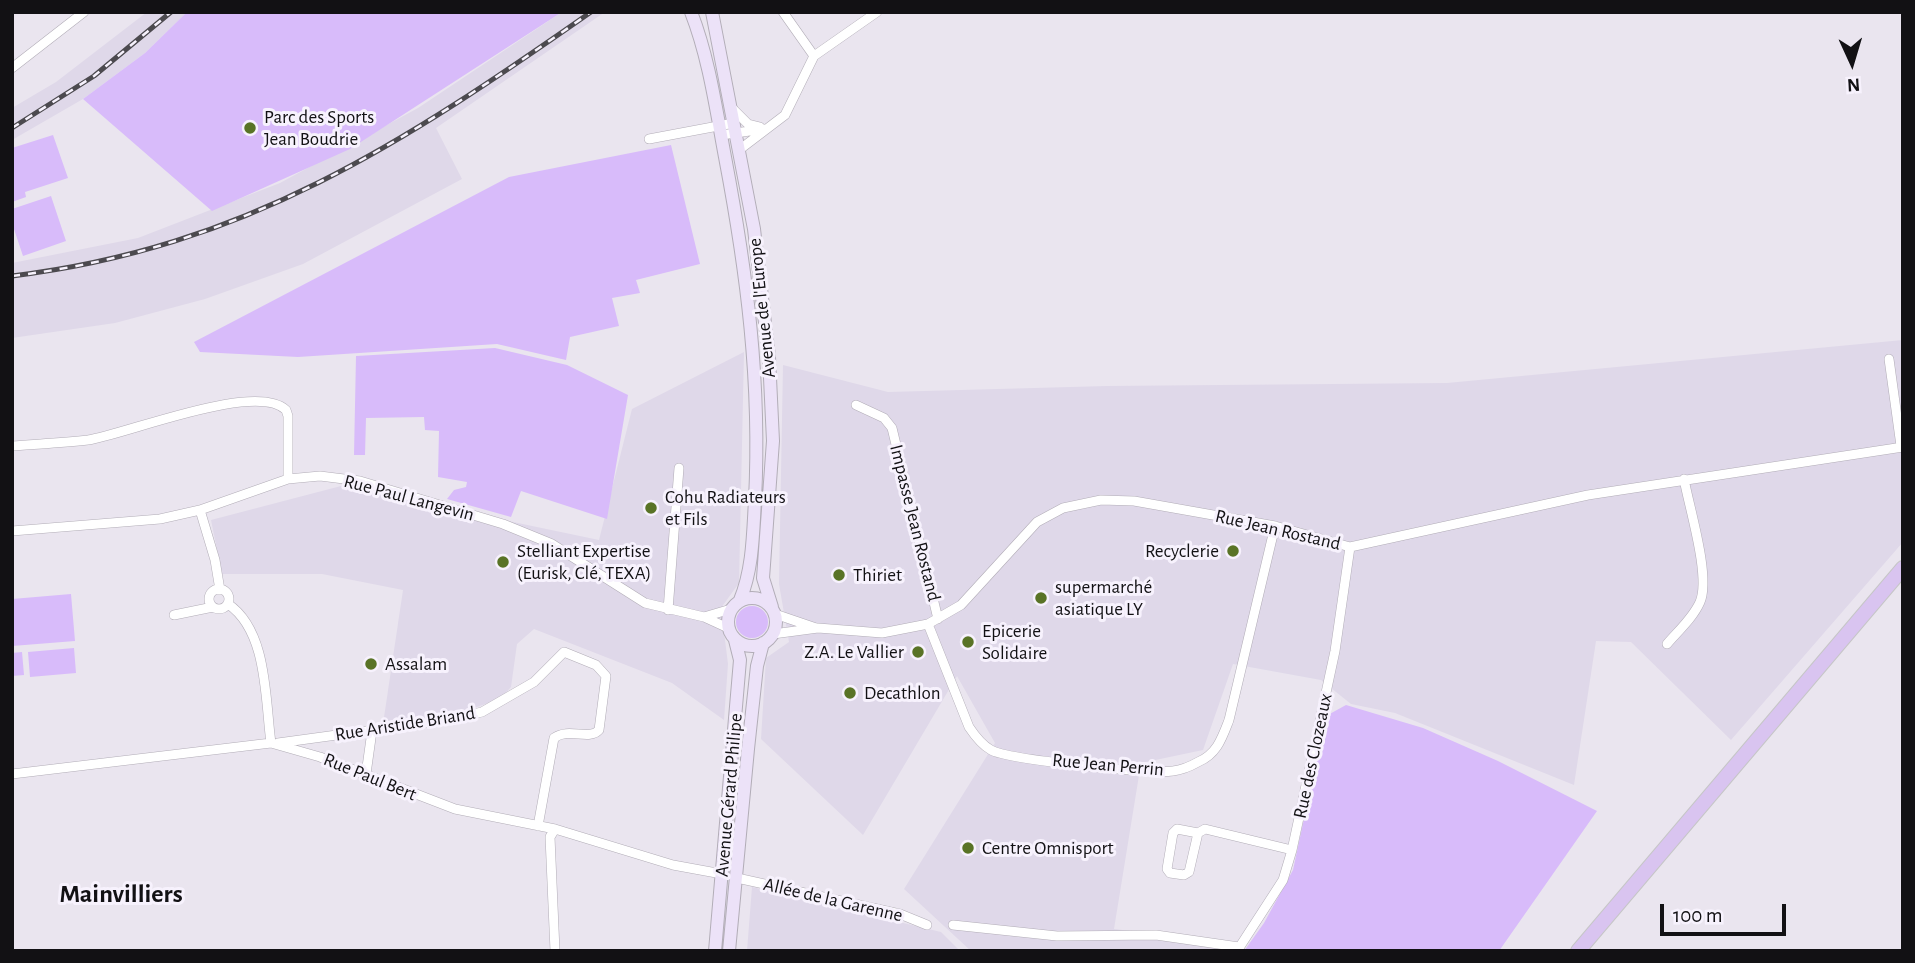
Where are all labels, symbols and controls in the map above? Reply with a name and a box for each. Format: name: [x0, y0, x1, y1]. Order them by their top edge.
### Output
north arrow: [1817, 28, 1887, 98]
text: N: [1846, 75, 1861, 94]
place label: Parc des Sports Jean Boudrie: [264, 106, 374, 150]
marker: Parc des Sports Jean Boudrie: [242, 120, 258, 136]
street label: Avenue de l'Europe: [743, 237, 781, 379]
street label: Impasse Jean Rostand: [884, 442, 946, 604]
street label: Rue Paul Langevin: [341, 470, 477, 526]
place label: Cohu Radiateurs et Fils: [665, 486, 786, 530]
marker: Cohu Radiateurs et Fils: [643, 500, 659, 516]
street label: Rue Jean Rostand: [1213, 504, 1343, 556]
place label: Stelliant Expertise (Eurisk, Clé, TEXA): [517, 540, 651, 584]
place label: Recyclerie: [1145, 540, 1219, 562]
marker: Recyclerie: [1225, 543, 1241, 559]
marker: Stelliant Expertise (Eurisk, Clé, TEXA): [495, 554, 511, 570]
place label: Thiriet: [853, 564, 902, 586]
marker: Thiriet: [831, 567, 847, 583]
place label: supermarché asiatique LY: [1055, 576, 1152, 620]
marker: supermarché asiatique LY: [1033, 590, 1049, 606]
place label: Epicerie Solidaire: [982, 620, 1047, 664]
marker: Epicerie Solidaire: [960, 634, 976, 650]
place label: Z.A. Le Vallier: [804, 641, 904, 663]
marker: Z.A. Le Vallier: [910, 644, 926, 660]
place label: Assalam: [385, 653, 447, 675]
marker: Assalam: [363, 656, 379, 672]
place label: Decathlon: [864, 682, 941, 704]
marker: Decathlon: [842, 685, 858, 701]
street label: Rue des Clozeaux: [1289, 691, 1337, 821]
street label: Rue Aristide Briand: [333, 702, 477, 746]
street label: Avenue Gérard Philipe: [710, 712, 748, 878]
street label: Rue Paul Bert: [320, 748, 420, 806]
street label: Rue Jean Perrin: [1051, 749, 1165, 781]
place label: Centre Omnisport: [982, 837, 1114, 859]
marker: Centre Omnisport: [960, 840, 976, 856]
street label: Allée de la Garenne: [761, 873, 905, 927]
district label: Mainvilliers: [59, 878, 183, 910]
scale bar: [1663, 890, 1789, 934]
text: 100 m: [1673, 905, 1723, 926]

